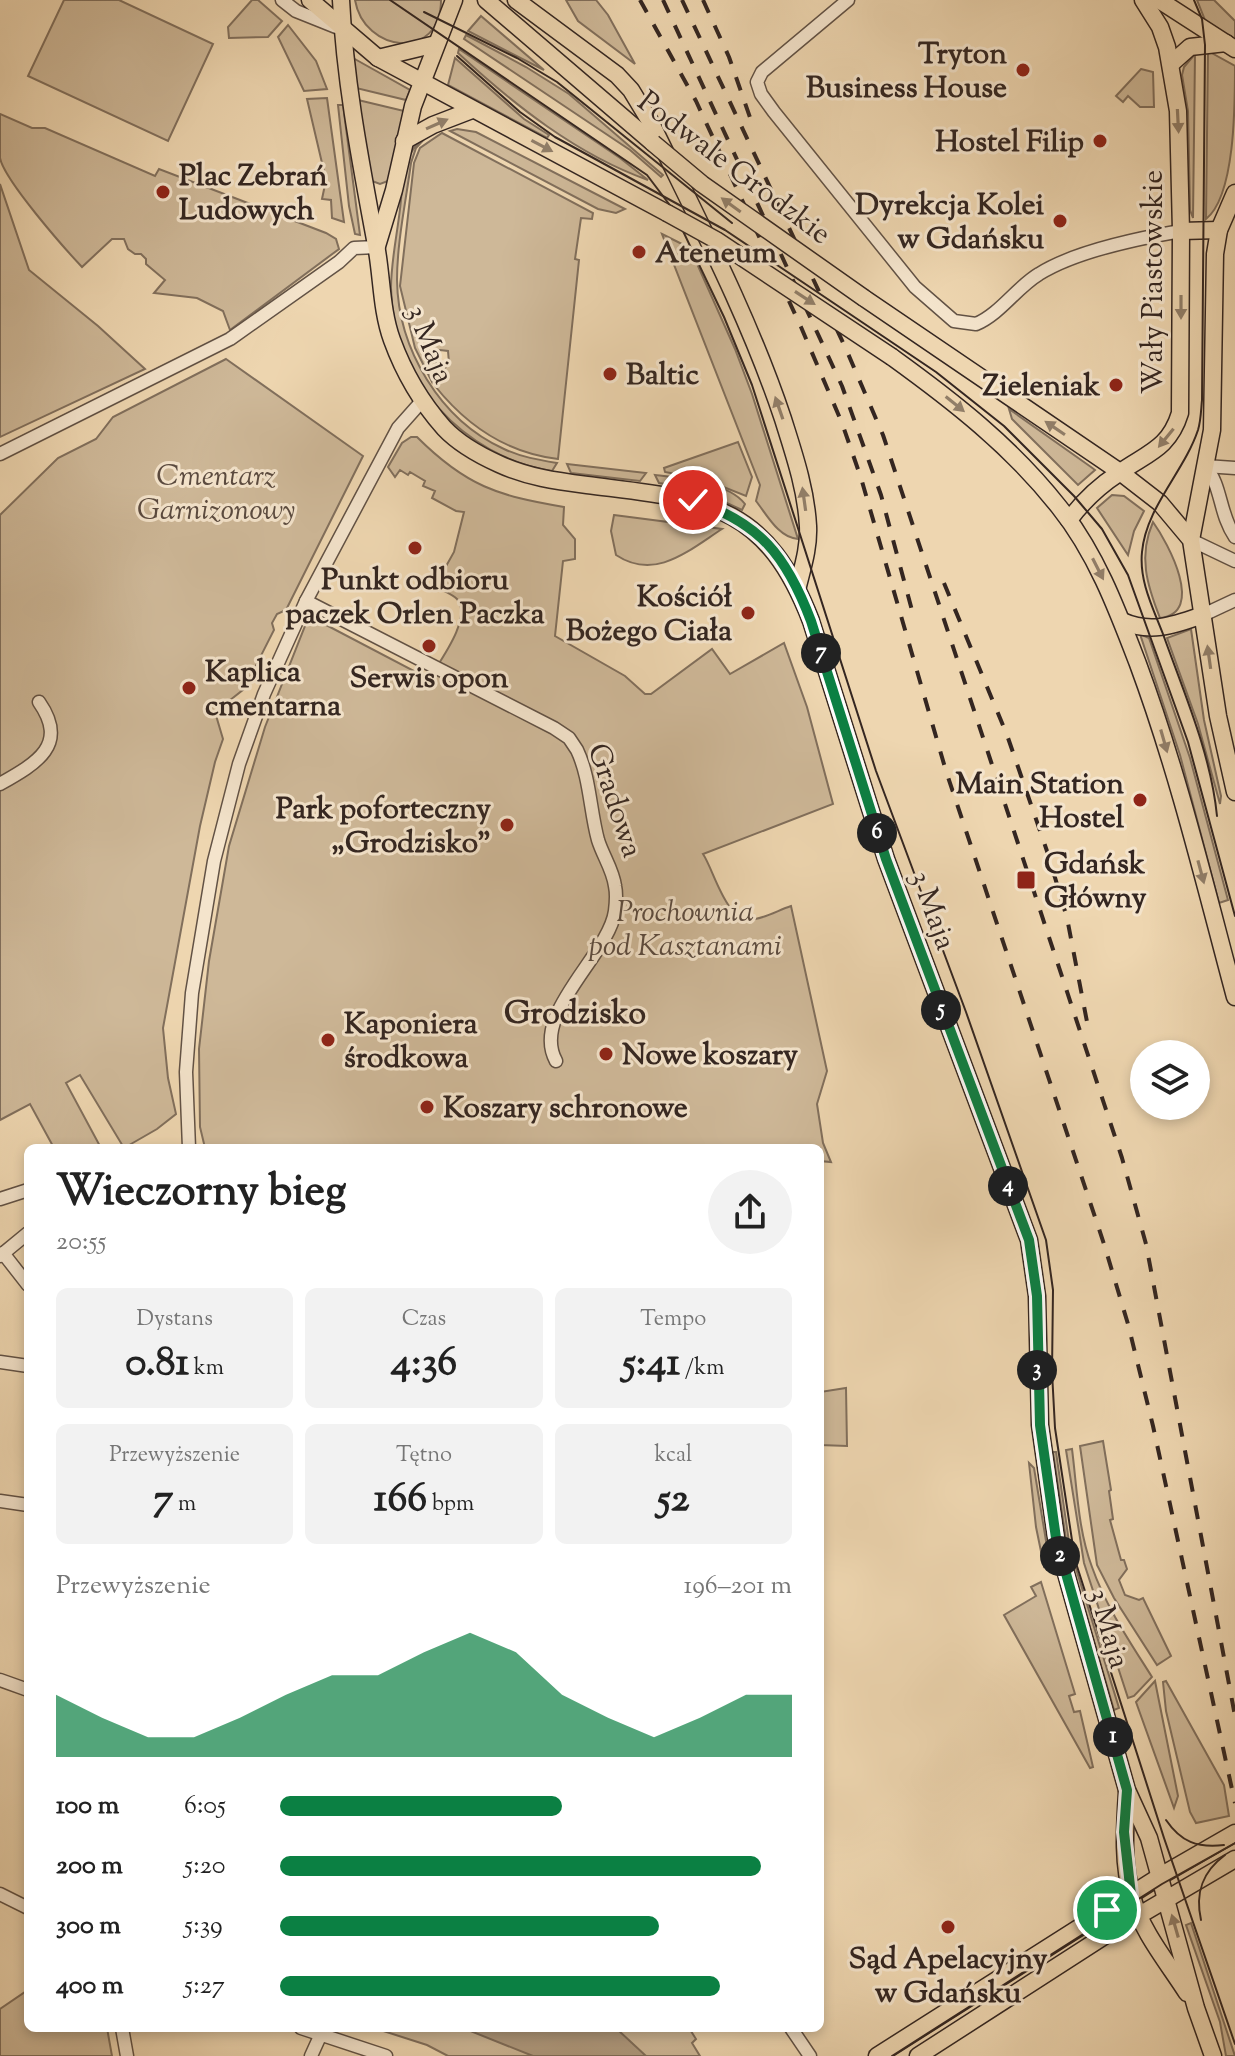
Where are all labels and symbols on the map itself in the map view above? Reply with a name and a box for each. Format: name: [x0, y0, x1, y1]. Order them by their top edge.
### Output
place label: Tryton Business House: [806, 34, 1007, 111]
marker: Tryton Business House: [1014, 61, 1032, 79]
street label: Podwale Grodzkie: [628, 82, 839, 256]
one-way arrow: [1171, 109, 1184, 134]
one-way arrow: [425, 117, 449, 131]
place label: Hostel Filip: [935, 122, 1084, 165]
marker: Hostel Filip: [1091, 132, 1109, 150]
one-way arrow: [530, 140, 553, 153]
place label: Plac Zebrań Ludowych: [179, 156, 328, 233]
street label: Wały Piastowskie: [1133, 170, 1176, 394]
marker: Plac Zebrań Ludowych: [154, 183, 172, 201]
place label: Dyrekcja Kolei w Gdańsku: [855, 185, 1045, 262]
one-way arrow: [720, 197, 742, 213]
marker: Dyrekcja Kolei w Gdańsku: [1051, 212, 1069, 230]
place label: Ateneum: [655, 233, 777, 276]
marker: Ateneum: [630, 243, 648, 261]
one-way arrow: [794, 291, 815, 306]
one-way arrow: [1175, 295, 1187, 320]
street label: 3 Maja: [393, 299, 464, 391]
place label: Baltic: [626, 355, 699, 398]
marker: Baltic: [601, 365, 619, 383]
place label: Zieleniak: [982, 366, 1101, 409]
marker: Zieleniak: [1107, 376, 1125, 394]
one-way arrow: [944, 395, 965, 412]
one-way arrow: [772, 396, 784, 420]
one-way arrow: [1045, 421, 1066, 436]
one-way arrow: [1158, 428, 1175, 448]
park label: Cmentarz Garnizonowy: [137, 456, 295, 533]
pin: [659, 466, 727, 534]
one-way arrow: [798, 486, 811, 511]
marker: Punkt odbioru paczek Orlen Paczka: [406, 539, 424, 557]
one-way arrow: [1092, 557, 1105, 580]
place label: Punkt odbioru paczek Orlen Paczka: [285, 560, 545, 637]
place label: Kościół Bożego Ciała: [566, 577, 733, 654]
marker: Kościół Bożego Ciała: [739, 604, 757, 622]
pin: 7: [801, 633, 841, 673]
marker: Serwis opon: [420, 637, 438, 655]
one-way arrow: [1202, 644, 1215, 669]
place label: Kaplica cmentarna: [205, 652, 341, 729]
place label: Serwis opon: [349, 658, 509, 701]
marker: Kaplica cmentarna: [180, 679, 198, 697]
one-way arrow: [1158, 730, 1171, 754]
street label: Gradowa: [575, 738, 652, 864]
place label: Main Station Hostel: [956, 764, 1125, 841]
place label: Park poforteczny „Grodzisko”: [276, 789, 491, 866]
marker: Main Station Hostel: [1131, 791, 1149, 809]
pin: 6: [857, 813, 897, 853]
marker: Park poforteczny „Grodzisko”: [498, 816, 516, 834]
place label: Gdańsk Główny: [1044, 844, 1146, 921]
one-way arrow: [1195, 861, 1208, 885]
street label: 3 Maja: [897, 865, 966, 957]
marker: Gdańsk Główny: [1015, 869, 1037, 891]
park label: Prochownia pod Kasztanami: [588, 892, 782, 969]
pin: 5: [921, 990, 961, 1030]
district label: Grodzisko: [504, 992, 646, 1038]
place label: Kaponiera środkowa: [344, 1004, 478, 1081]
marker: Kaponiera środkowa: [319, 1031, 337, 1049]
place label: Nowe koszary: [622, 1035, 798, 1078]
marker: Nowe koszary: [597, 1045, 615, 1063]
place label: Koszary schronowe: [443, 1088, 688, 1131]
marker: Koszary schronowe: [418, 1098, 436, 1116]
pin: 4: [988, 1166, 1028, 1206]
pin: 3: [1017, 1350, 1057, 1390]
pin: 2: [1040, 1536, 1080, 1576]
street label: 3 Maja: [1076, 1583, 1140, 1674]
pin: 1: [1093, 1717, 1133, 1757]
pin: [1073, 1876, 1141, 1944]
one-way arrow: [1168, 1914, 1181, 1938]
marker: Sąd Apelacyjny w Gdańsku: [939, 1918, 957, 1936]
place label: Sąd Apelacyjny w Gdańsku: [849, 1939, 1047, 2016]

